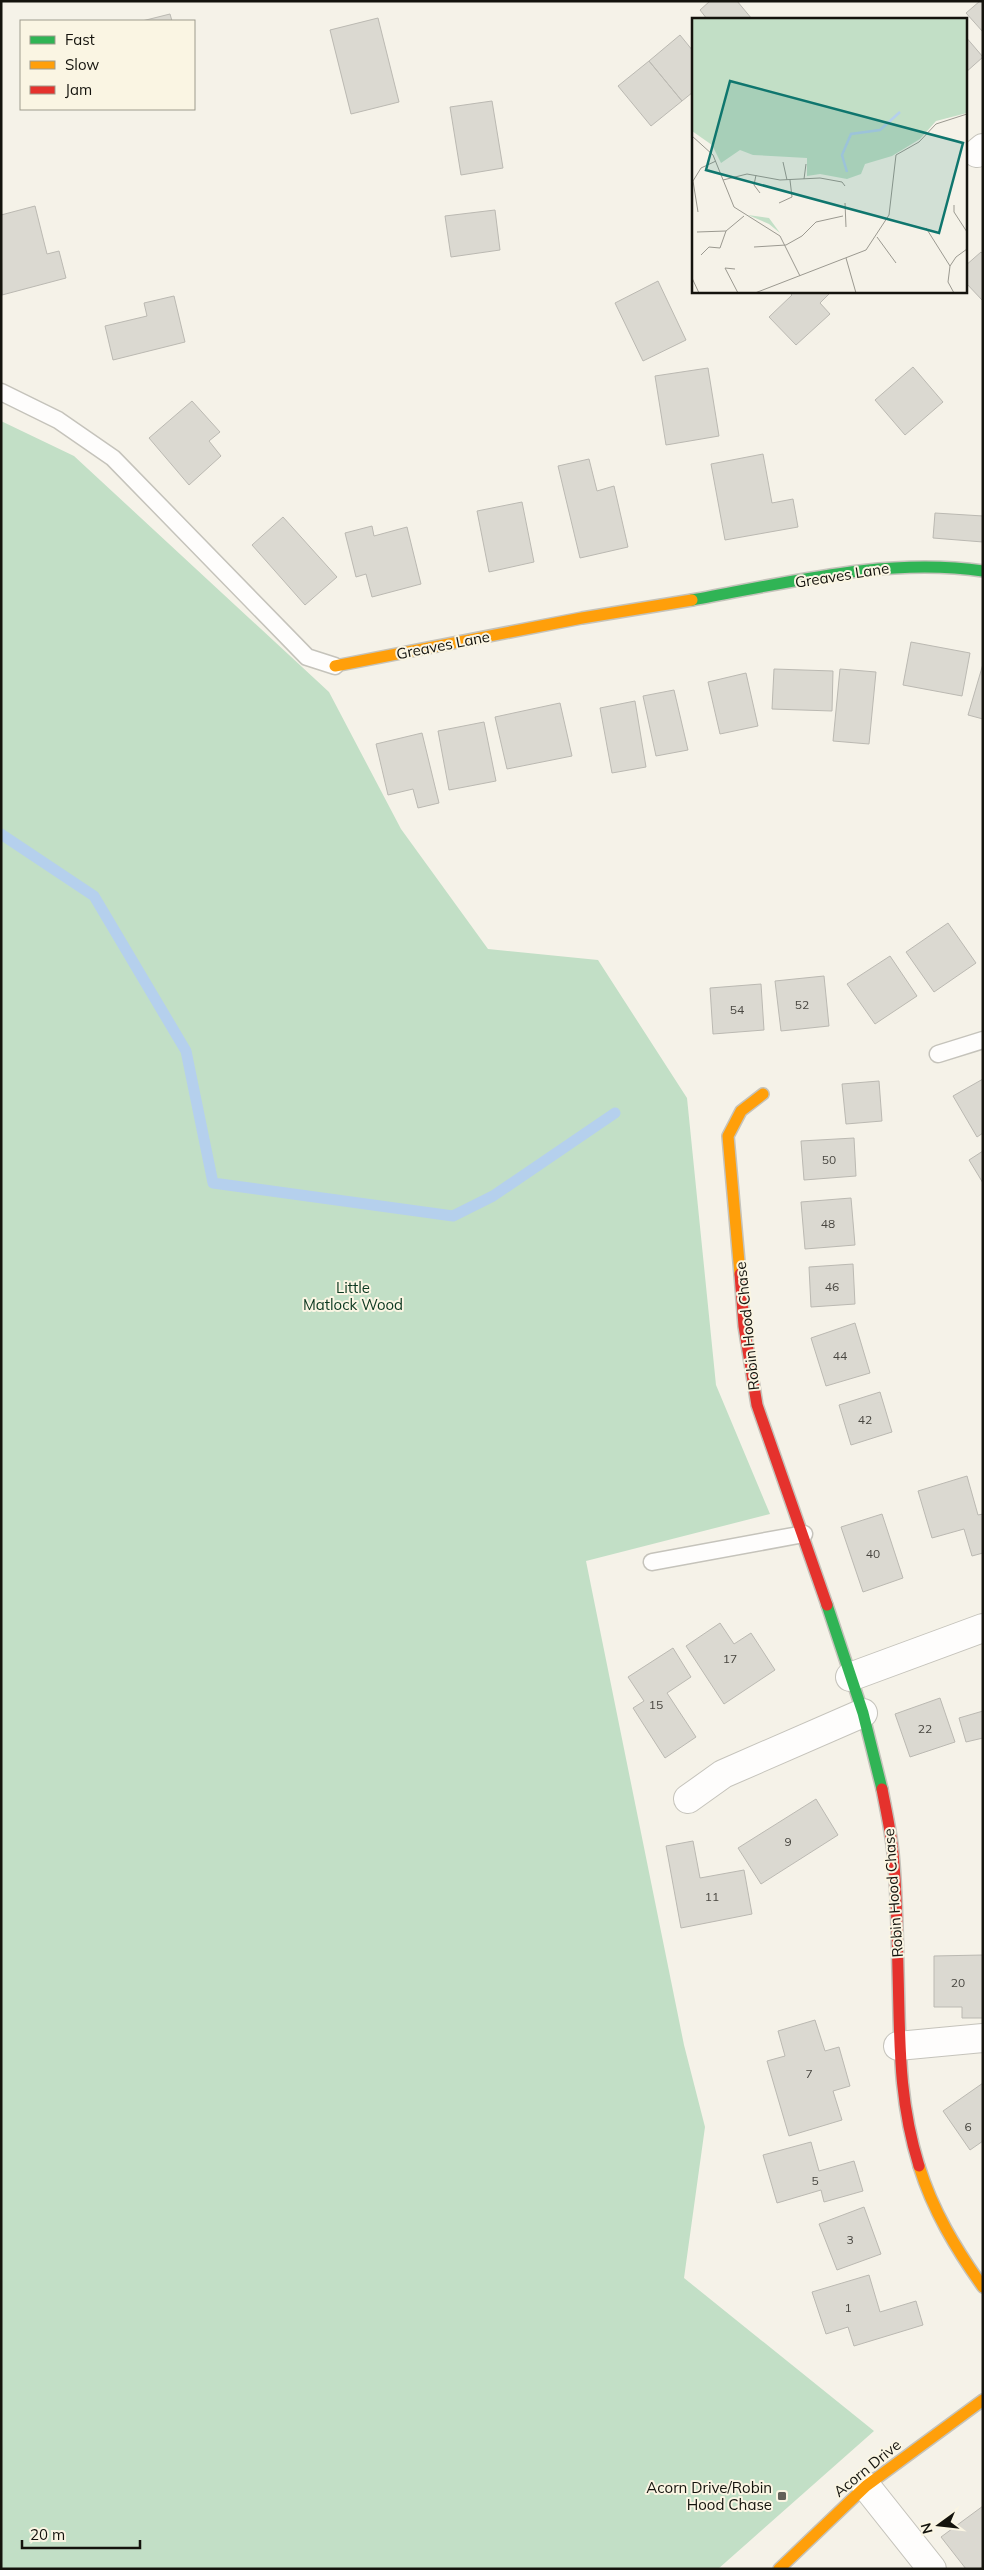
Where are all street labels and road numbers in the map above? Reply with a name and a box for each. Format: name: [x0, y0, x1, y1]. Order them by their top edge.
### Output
street label: Greaves Lane: [794, 558, 890, 592]
street label: Greaves Lane: [395, 627, 491, 663]
street label: Robin Hood Chase: [731, 1261, 763, 1391]
street label: Robin Hood Chase: [879, 1828, 907, 1958]
street label: Acorn Drive: [829, 2435, 905, 2501]

